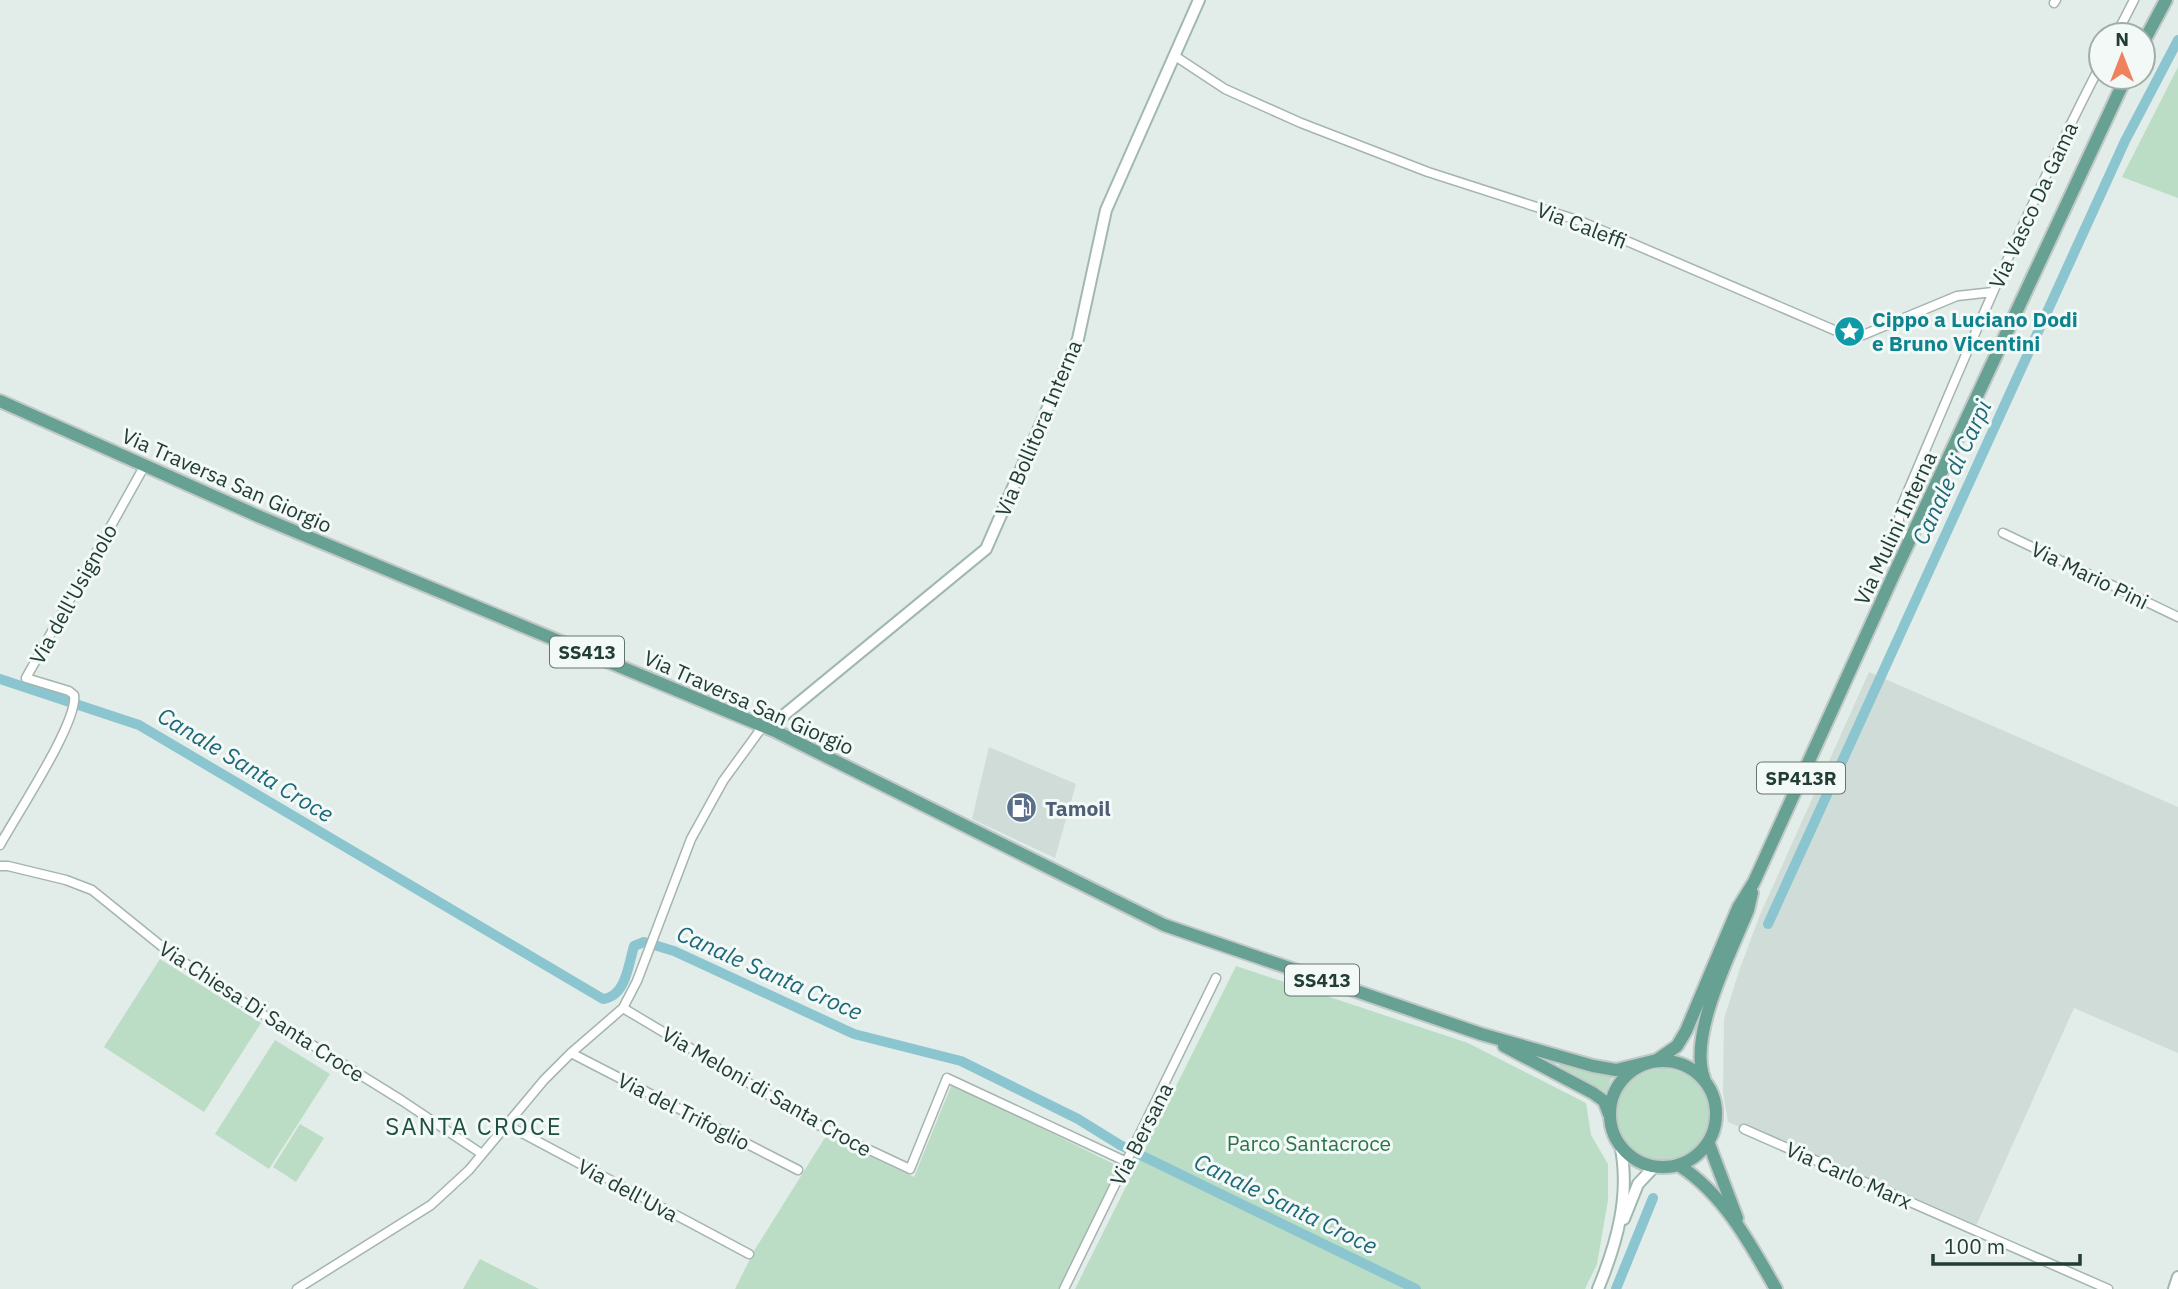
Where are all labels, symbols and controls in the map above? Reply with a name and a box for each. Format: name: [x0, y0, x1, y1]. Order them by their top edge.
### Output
north arrow: [2087, 21, 2157, 91]
text: N: [2115, 27, 2129, 51]
street label: Via Vasco Da Gama: [1982, 117, 2084, 293]
street label: Via Caleffi: [1533, 195, 1631, 255]
place label: Cippo a Luciano Dodi e Bruno Vicentini: [1872, 305, 2078, 357]
place icon: Cippo a Luciano Dodi e Bruno Vicentini: [1832, 314, 1866, 348]
street label: Via Bollitora Interna: [988, 335, 1088, 521]
water label: Canale di Carpi: [1904, 394, 1998, 549]
street label: Via Traversa San Giorgio: [118, 421, 336, 539]
street label: Via Mulini Interna: [1847, 447, 1943, 609]
street label: Via dell'Usignolo: [23, 519, 123, 669]
street label: Via Mario Pini: [2027, 535, 2153, 615]
road number: SS413: [550, 636, 624, 667]
street label: Via Traversa San Giorgio: [640, 643, 858, 761]
water label: Canale Santa Croce: [153, 700, 340, 828]
road number: SP413R: [1757, 762, 1845, 793]
fuel station icon: Tamoil: [1005, 791, 1039, 825]
place label: Tamoil: [1045, 794, 1111, 822]
water label: Canale Santa Croce: [673, 918, 868, 1026]
street label: Via Chiesa Di Santa Croce: [154, 934, 370, 1088]
road number: SS413: [1285, 964, 1359, 996]
street label: Via Meloni di Santa Croce: [657, 1019, 877, 1163]
street label: Via del Trifoglio: [613, 1066, 755, 1156]
street label: Via Bersana: [1103, 1078, 1179, 1190]
district label: SANTA CROCE: [385, 1110, 563, 1142]
park label: Parco Santacroce: [1227, 1129, 1391, 1157]
street label: Via Carlo Marx: [1782, 1135, 1917, 1215]
water label: Canale Santa Croce: [1190, 1146, 1383, 1260]
street label: Via dell'Uva: [573, 1152, 683, 1228]
scale bar: [1933, 1222, 2080, 1266]
text: 100 m: [1944, 1232, 2005, 1260]

